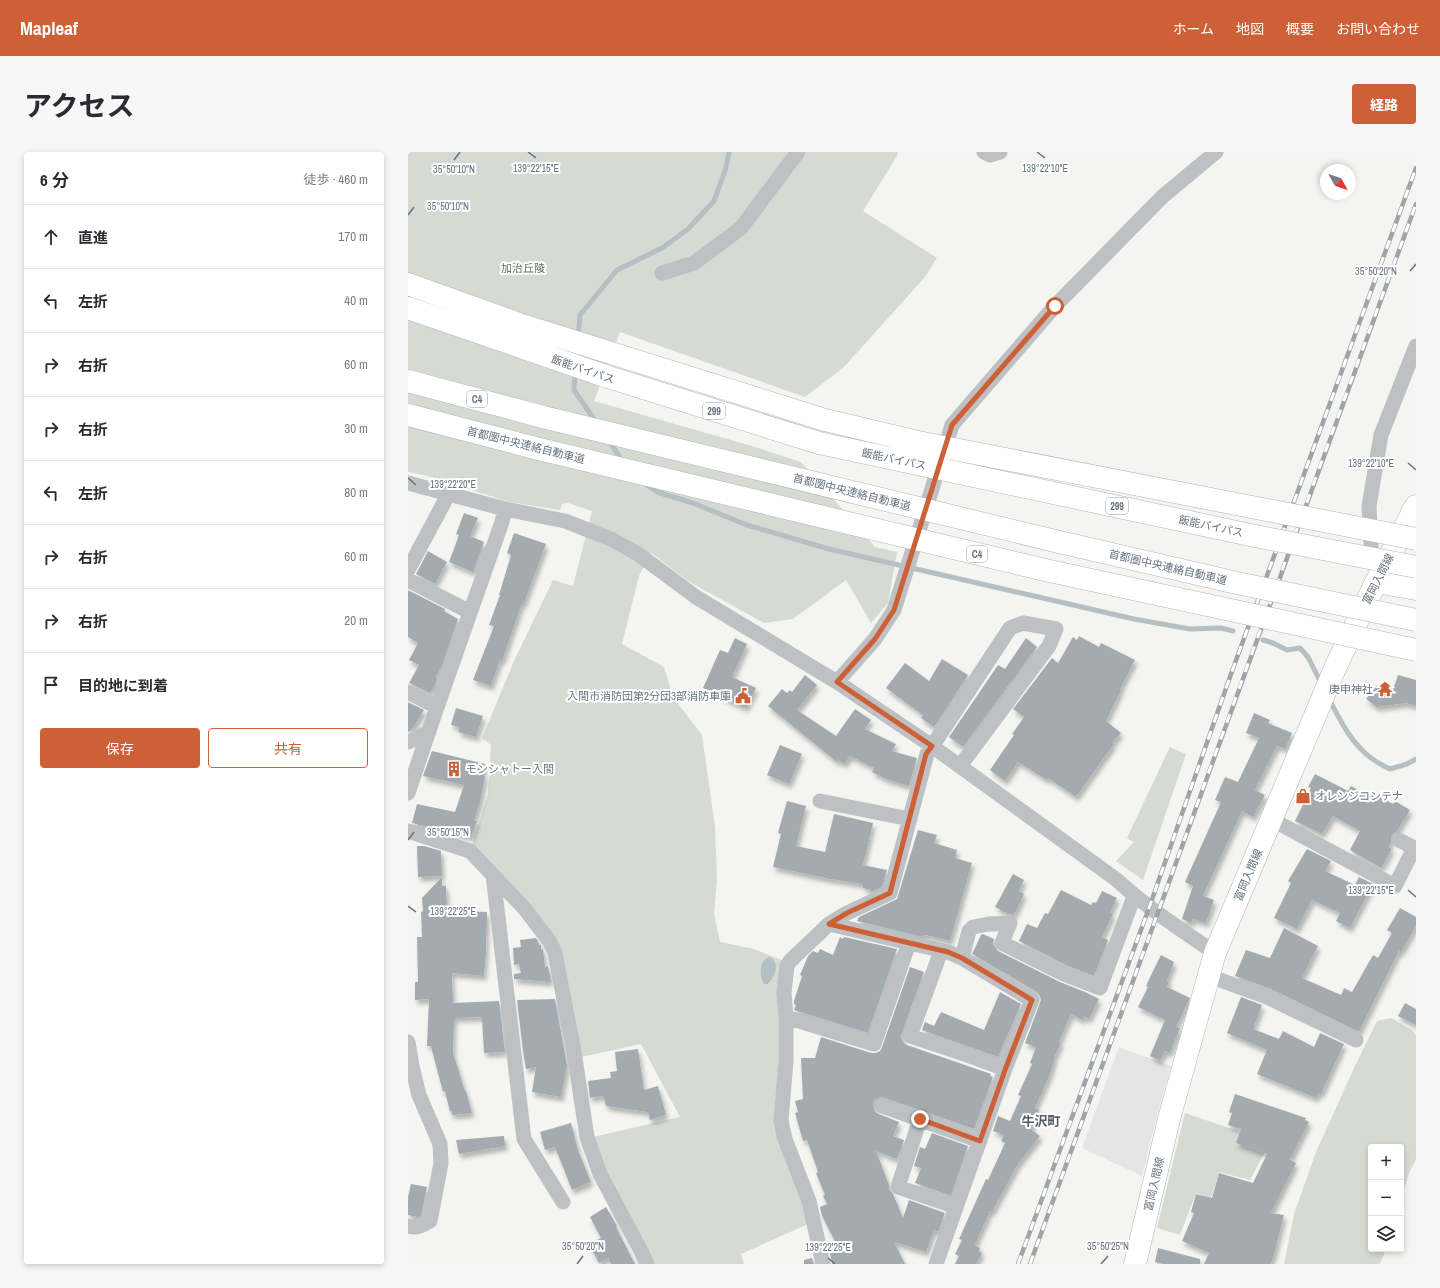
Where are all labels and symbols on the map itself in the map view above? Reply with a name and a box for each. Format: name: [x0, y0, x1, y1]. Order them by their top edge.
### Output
text: 139°22'15"E: [513, 162, 559, 175]
text: 139°22'10"E: [1022, 162, 1068, 175]
text: 35°50'10"N: [433, 163, 475, 176]
north arrow: [1320, 164, 1356, 200]
text: 35°50'10"N: [427, 200, 469, 213]
park label: 加治丘陵: [501, 261, 545, 275]
text: 35°50'20"N: [1355, 265, 1397, 278]
route start: [1046, 297, 1064, 315]
street label: 飯能バイパス: [550, 352, 616, 386]
road number: C4: [467, 391, 487, 407]
road number: 299: [703, 403, 725, 419]
street label: 首都圏中央連絡自動車道: [466, 424, 586, 466]
street label: 飯能バイパス: [860, 445, 928, 473]
text: 139°22'10"E: [1348, 457, 1394, 470]
street label: 首都圏中央連絡自動車道: [792, 471, 912, 513]
text: 139°22'20"E: [430, 478, 476, 491]
road number: 299: [1106, 498, 1128, 514]
street label: 飯能バイパス: [1177, 512, 1245, 540]
road number: C4: [967, 546, 987, 562]
street label: 首都圏中央連絡自動車道: [1107, 547, 1229, 587]
street label: 富岡入間線: [1359, 551, 1397, 607]
temple icon: 庚申神社: [1376, 680, 1394, 698]
place label: 庚申神社: [1329, 682, 1373, 696]
public building icon: 入間市消防団第2分団3部消防車庫: [734, 687, 752, 705]
place label: 入間市消防団第2分団3部消防車庫: [567, 689, 731, 703]
building icon: モンシャトー入間: [445, 760, 463, 778]
place label: モンシャトー入間: [466, 762, 554, 776]
shop icon: オレンジコンテナ: [1294, 787, 1312, 805]
place label: オレンジコンテナ: [1315, 789, 1403, 803]
text: 35°50'15"N: [427, 826, 469, 839]
street label: 富岡入間線: [1231, 847, 1265, 903]
text: 139°22'15"E: [1348, 884, 1394, 897]
text: 139°22'25"E: [430, 905, 476, 918]
route end: [911, 1110, 929, 1128]
district label: 牛沢町: [1021, 1113, 1061, 1130]
street label: 富岡入間線: [1141, 1156, 1167, 1212]
text: 35°50'20"N: [562, 1240, 604, 1253]
text: 35°50'25"N: [1087, 1240, 1129, 1253]
text: 139°22'25"E: [805, 1241, 851, 1254]

